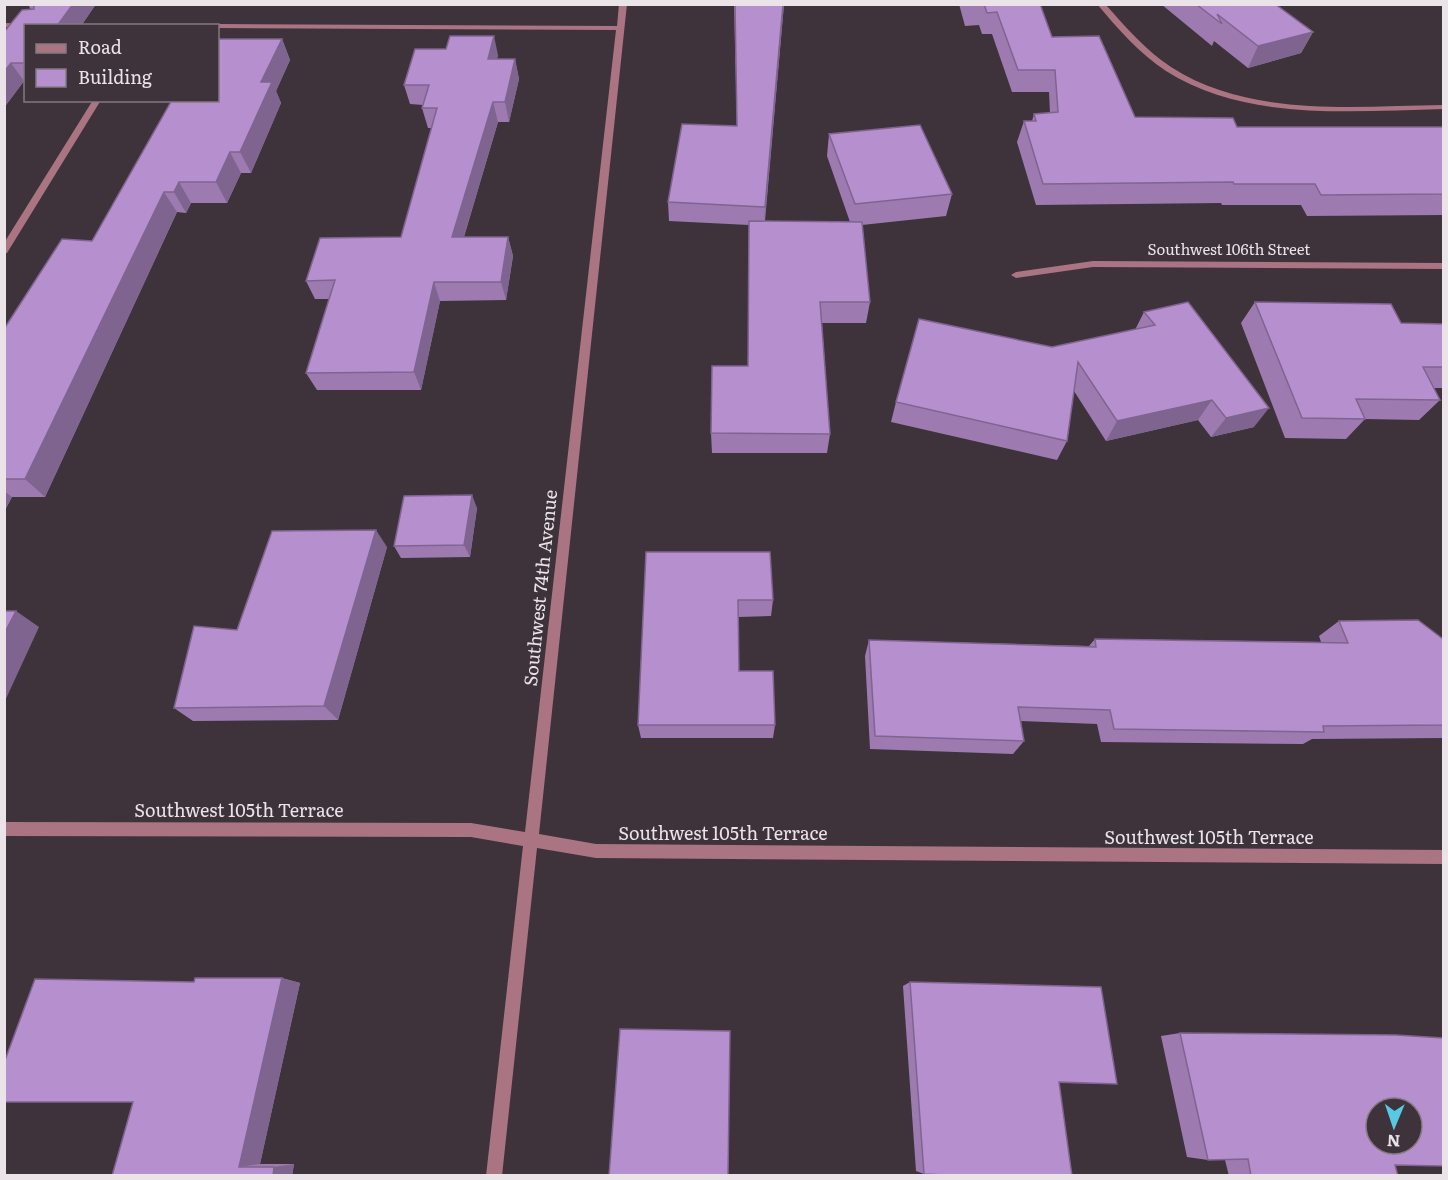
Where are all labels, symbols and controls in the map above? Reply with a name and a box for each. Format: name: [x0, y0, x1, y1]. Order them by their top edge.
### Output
legend: [24, 24, 219, 102]
text: Road: [78, 33, 122, 60]
text: Building: [78, 63, 153, 90]
street label: Southwest 106th Street: [1148, 237, 1310, 260]
street label: Southwest 74th Avenue: [516, 488, 563, 687]
street label: Southwest 105th Terrace: [134, 796, 344, 823]
street label: Southwest 105th Terrace: [618, 819, 828, 846]
street label: Southwest 105th Terrace: [1104, 823, 1314, 850]
north arrow: [1364, 1096, 1424, 1156]
text: N: [1386, 1130, 1401, 1154]

